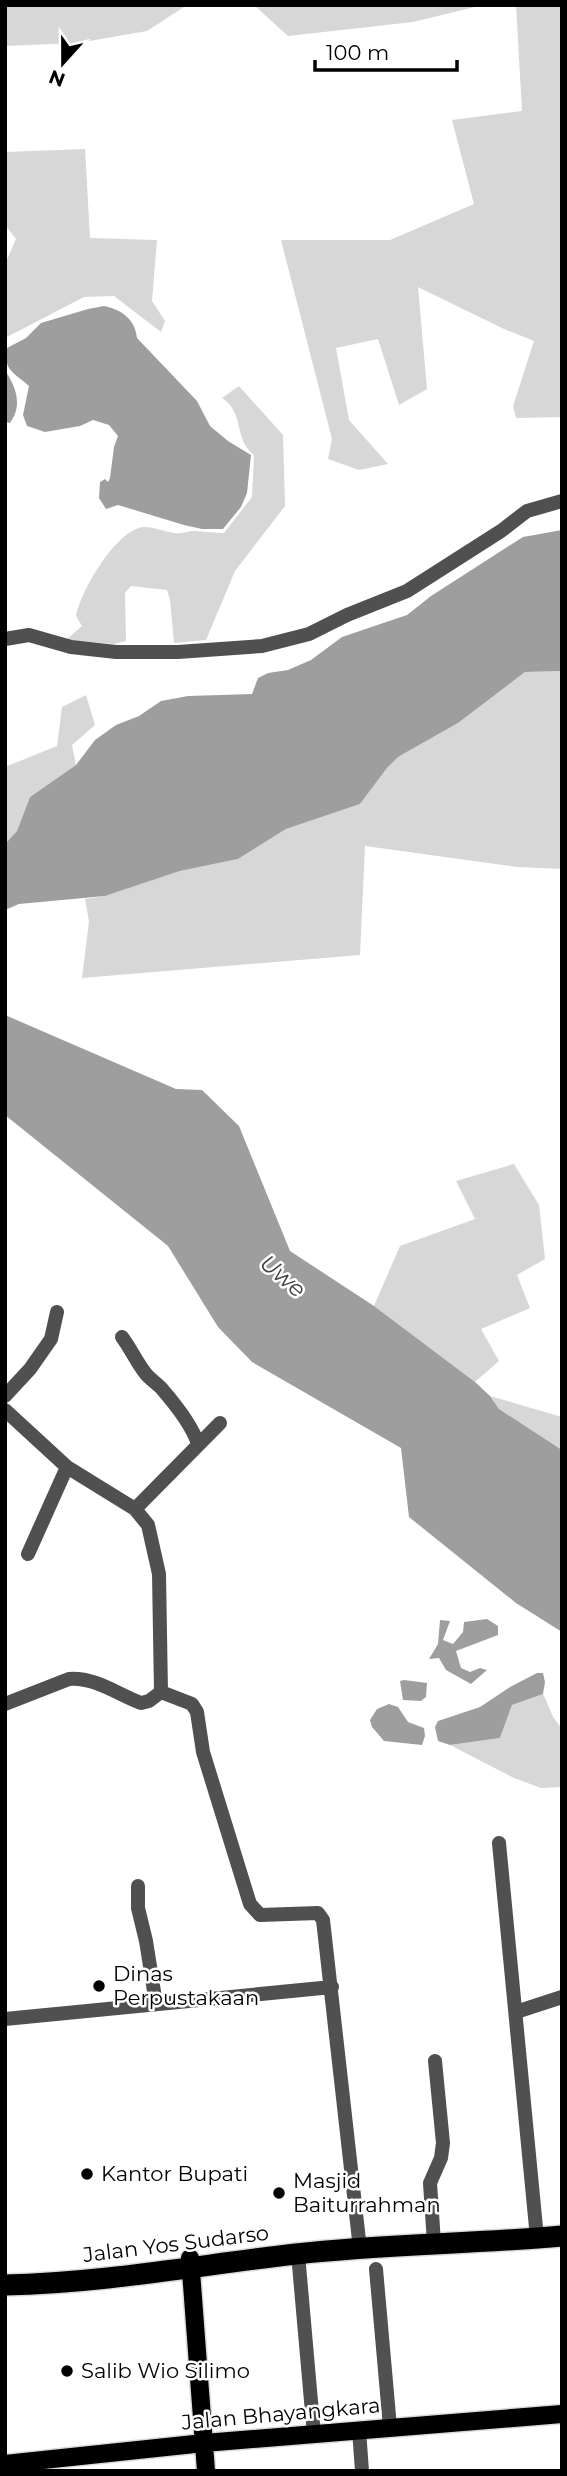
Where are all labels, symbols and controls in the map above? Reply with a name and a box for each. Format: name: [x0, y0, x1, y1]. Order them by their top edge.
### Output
north arrow: [28, 28, 98, 98]
scale bar: [315, 28, 457, 72]
text: 100 m: [326, 40, 389, 65]
text: N: [46, 65, 68, 92]
water label: Uwe: [254, 1249, 312, 1303]
place label: Dinas Perpustakaan: [113, 1961, 259, 2010]
marker: Dinas Perpustakaan: [91, 1978, 107, 1994]
place label: Kantor Bupati: [101, 2161, 248, 2186]
marker: Kantor Bupati: [79, 2166, 95, 2182]
place label: Masjid Baiturrahman: [293, 2168, 441, 2217]
marker: Masjid Baiturrahman: [271, 2185, 287, 2201]
street label: Jalan Yos Sudarso: [81, 2220, 270, 2267]
place label: Salib Wio Silimo: [81, 2358, 250, 2383]
marker: Salib Wio Silimo: [59, 2363, 75, 2379]
street label: Jalan Bhayangkara: [180, 2392, 381, 2435]

